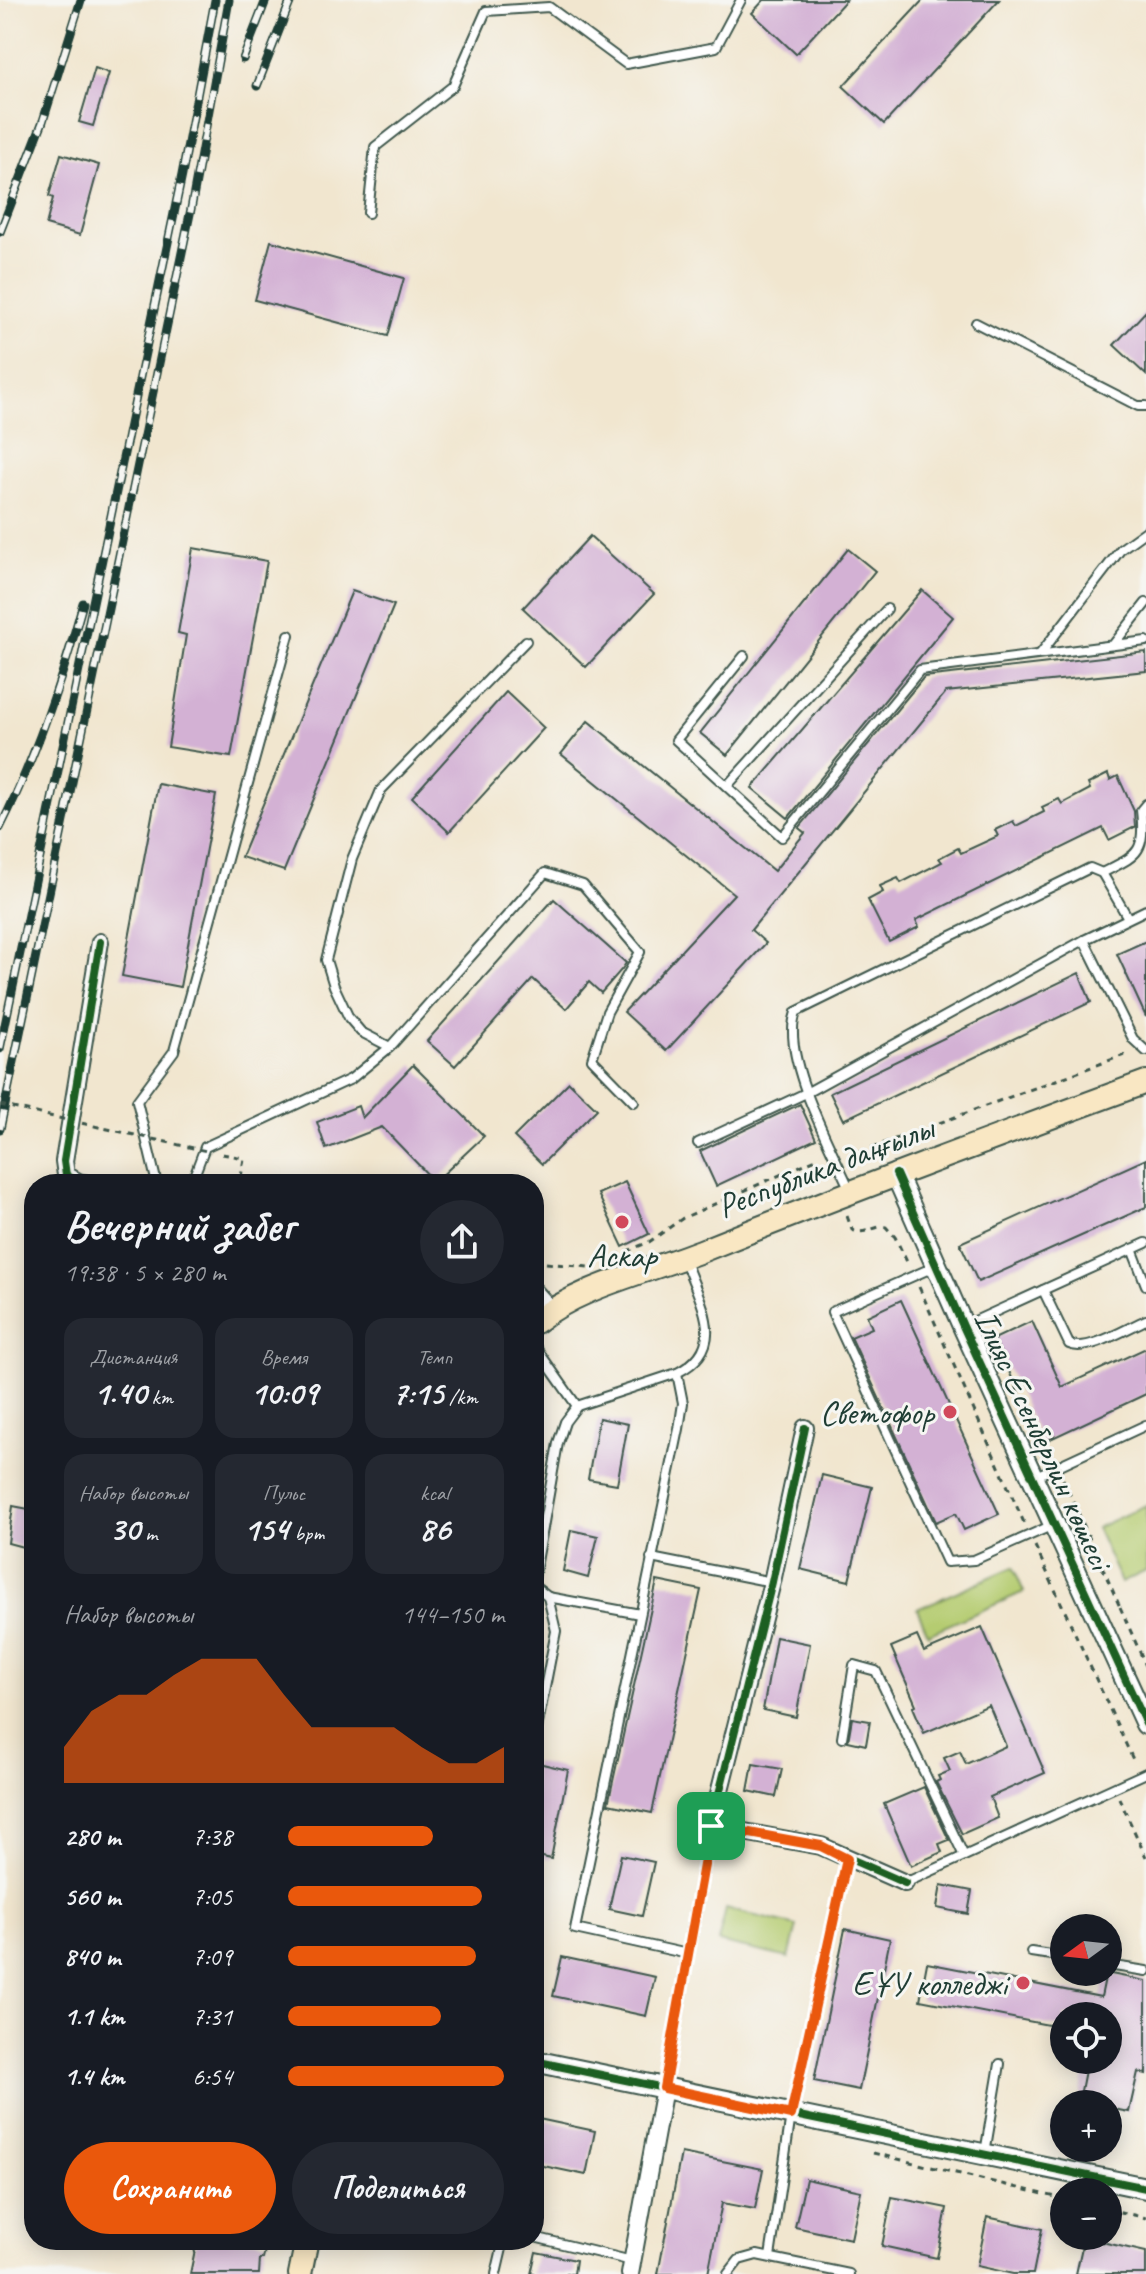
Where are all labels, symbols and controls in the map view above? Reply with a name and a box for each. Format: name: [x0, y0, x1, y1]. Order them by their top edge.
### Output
street label: Республика даңғылы: [711, 1104, 942, 1227]
text: Вечерний забег: [64, 1198, 294, 1253]
button: share: [420, 1200, 504, 1284]
marker: Аскар: [613, 1213, 631, 1231]
place label: Аскар: [587, 1234, 659, 1277]
text: 19:38 · 5 × 280 m: [64, 1256, 225, 1289]
street label: Ілияс Есенберлин көшесі: [965, 1303, 1124, 1579]
text: Дистанция: [89, 1343, 177, 1371]
text: Время: [261, 1343, 307, 1371]
text: Темп: [417, 1343, 452, 1371]
text: 1.40: [94, 1371, 146, 1414]
text: 10:09: [250, 1371, 318, 1414]
text: 7:15: [392, 1371, 444, 1414]
text: km: [146, 1383, 173, 1411]
text: /km: [444, 1383, 478, 1411]
place label: Светофор: [820, 1391, 936, 1434]
marker: Светофор: [941, 1403, 959, 1421]
text: Набор высоты: [79, 1479, 188, 1507]
text: Пульс: [263, 1479, 305, 1507]
text: kcal: [420, 1479, 449, 1507]
text: 30: [109, 1507, 140, 1550]
text: 154: [244, 1507, 289, 1550]
text: 86: [419, 1507, 450, 1550]
text: m: [140, 1519, 157, 1547]
text: bpm: [289, 1519, 324, 1547]
text: Набор высоты: [64, 1598, 193, 1631]
text: 144–150 m: [401, 1598, 504, 1631]
pin: [677, 1792, 745, 1860]
icon: arrive: [689, 1804, 733, 1848]
text: 280 m: [64, 1820, 120, 1853]
text: 7:38: [192, 1820, 232, 1853]
text: 560 m: [64, 1880, 120, 1913]
text: 7:05: [192, 1880, 232, 1913]
north arrow: [1050, 1914, 1122, 1986]
map controls: [1050, 1914, 1122, 2250]
text: 840 m: [64, 1940, 120, 1973]
text: 7:09: [192, 1940, 232, 1973]
place label: ЕҰУ колледжі: [852, 1962, 1011, 2005]
marker: ЕҰУ колледжі: [1014, 1974, 1032, 1992]
text: 1.1 km: [64, 2000, 124, 2033]
text: 7:31: [192, 2000, 232, 2033]
button: locate: [1050, 2002, 1122, 2074]
text: 1.4 km: [64, 2060, 124, 2093]
text: 6:54: [192, 2060, 232, 2093]
button: +: [1050, 2090, 1122, 2162]
button: Сохранить: [64, 2142, 276, 2234]
button: Поделиться: [292, 2142, 504, 2234]
button: −: [1050, 2178, 1122, 2250]

